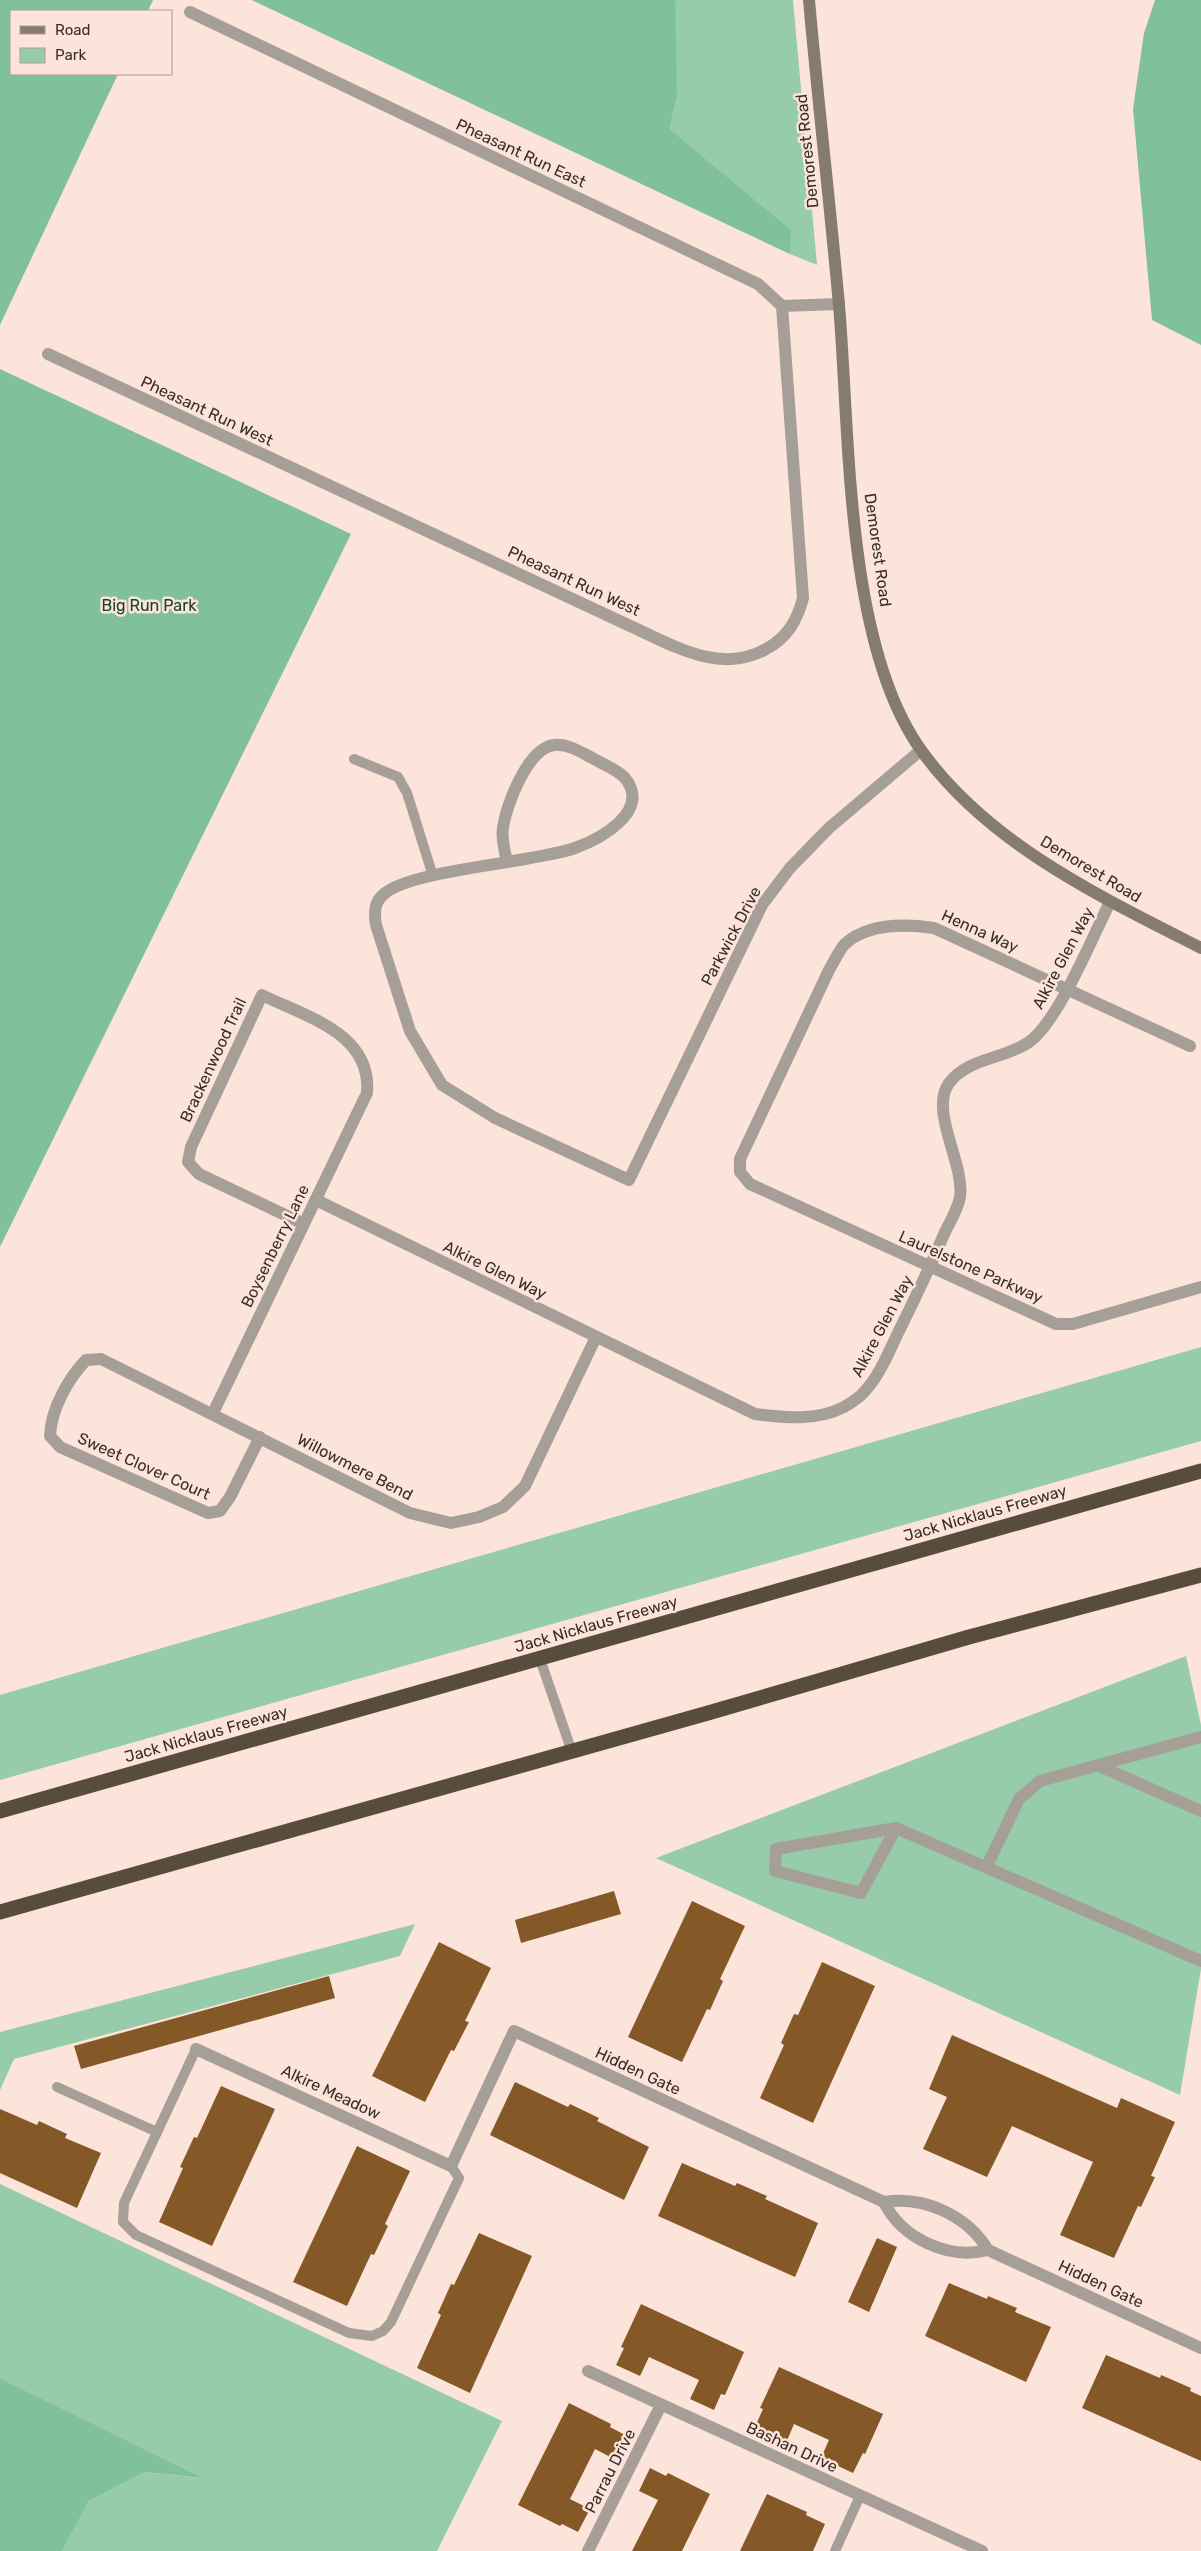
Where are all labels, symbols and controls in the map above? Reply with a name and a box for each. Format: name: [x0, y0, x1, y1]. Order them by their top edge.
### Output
legend: [10, 10, 172, 75]
text: Road: [55, 21, 91, 39]
text: Park: [55, 46, 86, 64]
street label: Demorest Road: [792, 93, 822, 209]
street label: Pheasant Run East: [453, 115, 589, 191]
street label: Pheasant Run West: [138, 372, 276, 450]
street label: Demorest Road: [861, 492, 895, 608]
street label: Pheasant Run West: [505, 542, 643, 620]
park label: Big Run Park: [101, 596, 197, 615]
street label: Demorest Road: [1037, 831, 1145, 907]
street label: Parkwick Drive: [697, 883, 765, 989]
street label: Alkire Glen Way: [1028, 904, 1098, 1012]
street label: Henna Way: [939, 906, 1022, 956]
street label: Brackenwood Trail: [176, 995, 250, 1125]
street label: Boysenberry Lane: [237, 1181, 313, 1311]
street label: Laurelstone Parkway: [896, 1227, 1046, 1307]
street label: Alkire Glen Way: [440, 1237, 550, 1303]
street label: Alkire Glen Way: [847, 1272, 917, 1380]
street label: Sweet Clover Court: [75, 1428, 213, 1504]
street label: Willowmere Bend: [294, 1430, 416, 1504]
street label: Jack Nicklaus Freeway: [901, 1481, 1069, 1545]
street label: Jack Nicklaus Freeway: [512, 1592, 680, 1656]
street label: Jack Nicklaus Freeway: [122, 1702, 290, 1766]
street label: Hidden Gate: [592, 2043, 684, 2099]
street label: Alkire Meadow: [278, 2061, 384, 2123]
street label: Hidden Gate: [1055, 2256, 1147, 2312]
street label: Bashan Drive: [743, 2418, 841, 2476]
street label: Parrau Drive: [581, 2426, 639, 2516]

